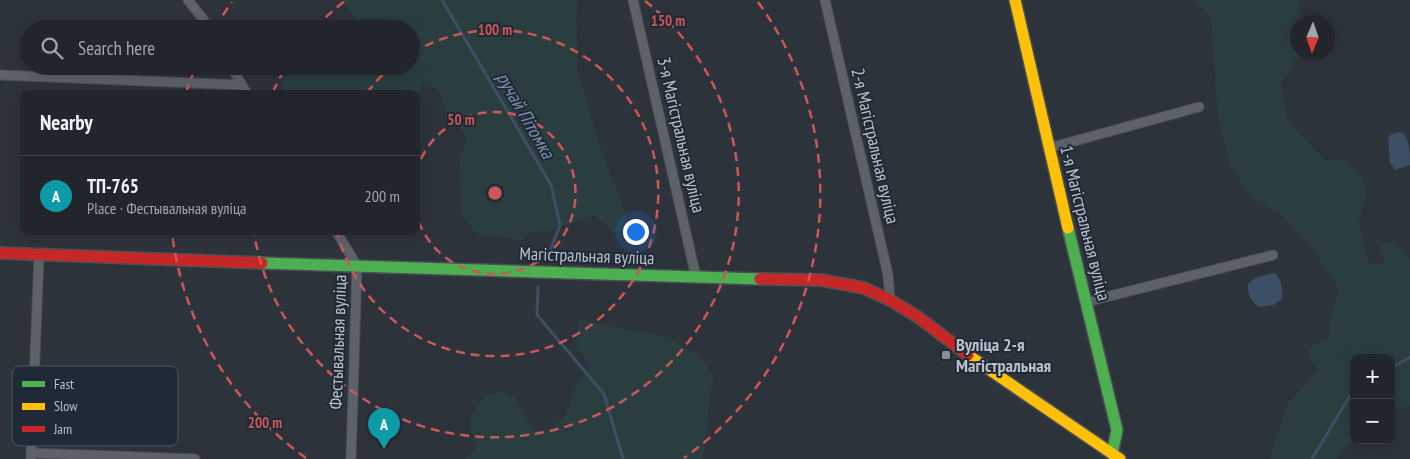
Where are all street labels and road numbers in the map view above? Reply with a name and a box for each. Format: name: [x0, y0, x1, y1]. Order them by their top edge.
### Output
street label: 3-я Магістральная вуліца: [652, 55, 711, 215]
street label: 2-я Магістральная вуліца: [846, 66, 905, 226]
street label: 1-я Магістральная вуліца: [1055, 143, 1116, 303]
street label: Магістральная вуліца: [519, 242, 655, 269]
street label: Фестывальная вуліца: [324, 274, 351, 410]

